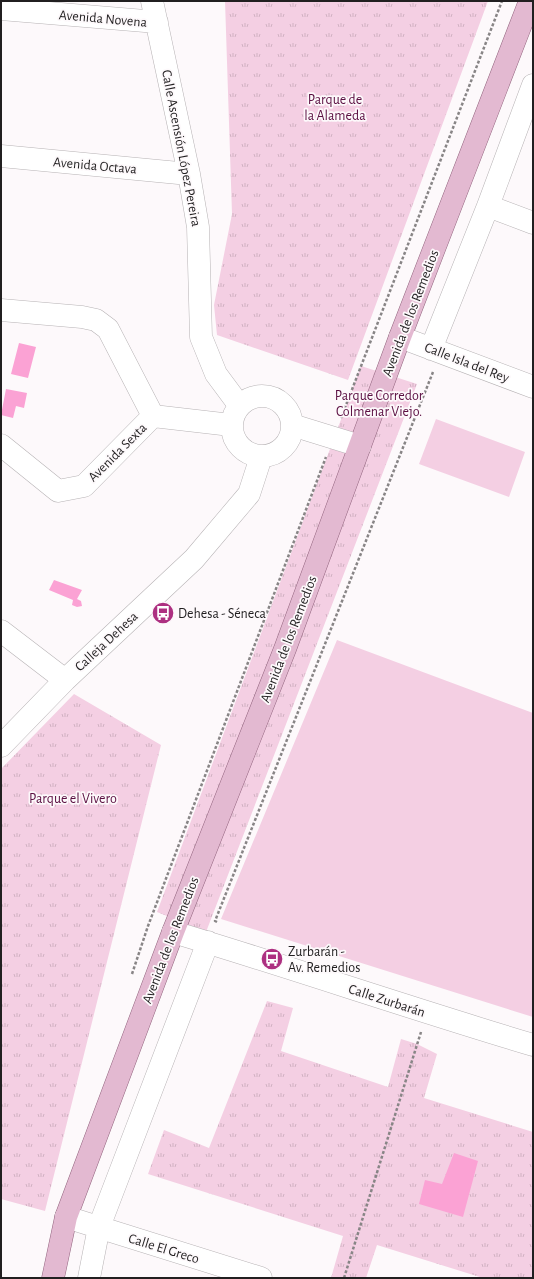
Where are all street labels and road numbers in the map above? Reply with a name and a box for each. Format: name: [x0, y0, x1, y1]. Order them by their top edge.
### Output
street label: Avenida Novena: [58, 8, 148, 30]
street label: Calle Ascensión López Pereira: [159, 69, 203, 228]
street label: Avenida Octava: [53, 155, 138, 177]
street label: Avenida de los Remedios: [380, 248, 442, 379]
street label: Calle Isla del Rey: [422, 340, 511, 386]
street label: Avenida Sexta: [86, 420, 150, 485]
street label: Avenida de los Remedios: [258, 574, 320, 705]
street label: Calleja Dehesa: [72, 609, 141, 674]
street label: Avenida de los Remedios: [140, 875, 202, 1006]
street label: Calle Zurbarán: [347, 982, 427, 1020]
street label: Calle El Greco: [127, 1232, 201, 1266]

